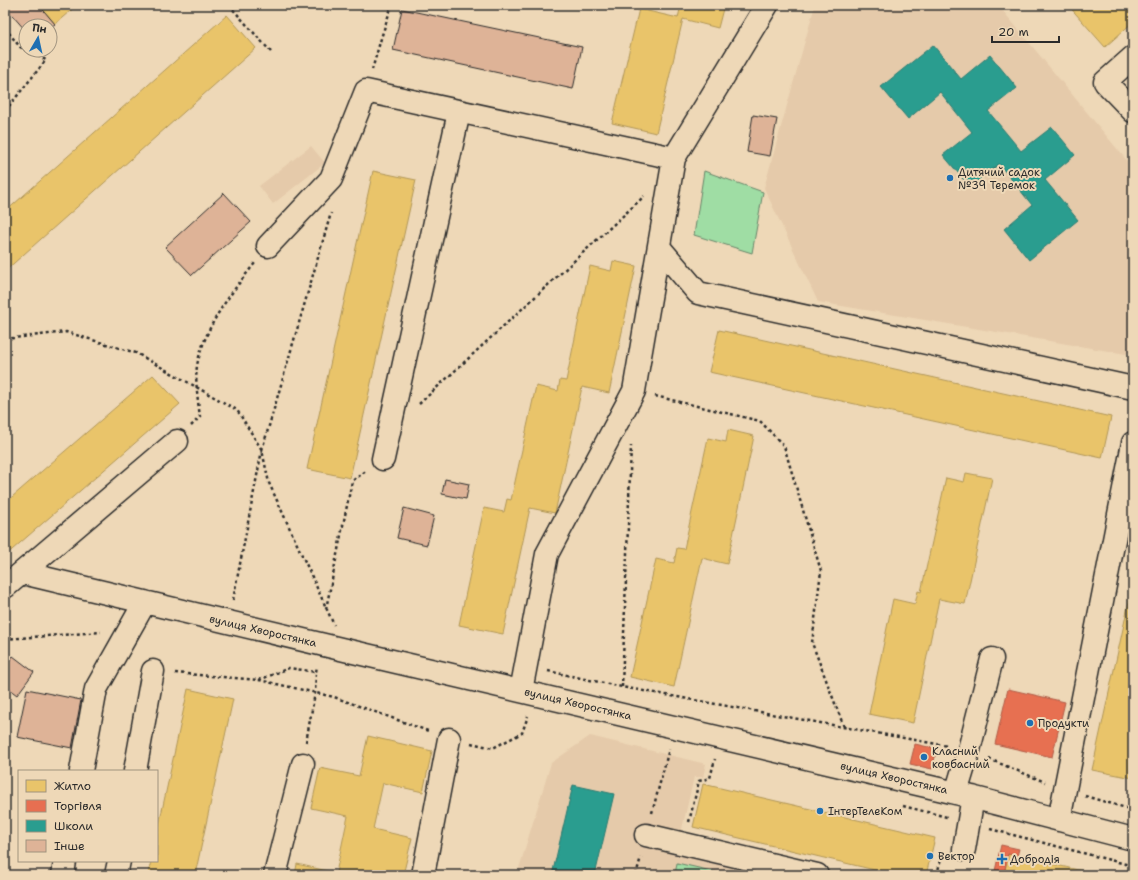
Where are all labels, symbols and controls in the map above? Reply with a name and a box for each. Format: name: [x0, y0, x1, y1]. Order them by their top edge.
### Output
north arrow: [18, 18, 58, 58]
scale bar: [992, 18, 1059, 44]
text: Пн: [31, 20, 48, 37]
text: 20 m: [998, 24, 1029, 40]
place label: Дитячий садок №39 Теремок: [958, 165, 1040, 193]
marker: Дитячий садок №39 Теремок: [945, 173, 955, 183]
street label: вулиця Хворостянка: [208, 611, 318, 651]
street label: вулиця Хворостянка: [523, 684, 633, 724]
place label: Продукти: [1038, 716, 1089, 731]
marker: Продукти: [1025, 718, 1035, 728]
place label: Класний ковбасний: [932, 744, 990, 772]
marker: Класний ковбасний: [919, 752, 929, 762]
street label: вулиця Хворостянка: [839, 758, 949, 798]
legend: [18, 770, 158, 862]
text: Житло: [54, 778, 91, 794]
text: Торгівля: [54, 798, 102, 814]
place label: ІнтерТелеКом: [828, 804, 903, 819]
marker: ІнтерТелеКом: [815, 806, 825, 816]
text: Школи: [54, 818, 93, 834]
text: Інше: [54, 838, 85, 854]
place label: Вектор: [938, 849, 975, 864]
marker: Вектор: [925, 851, 935, 861]
place label: Добродія: [1010, 852, 1060, 867]
marker: Добродія: [997, 854, 1007, 864]

